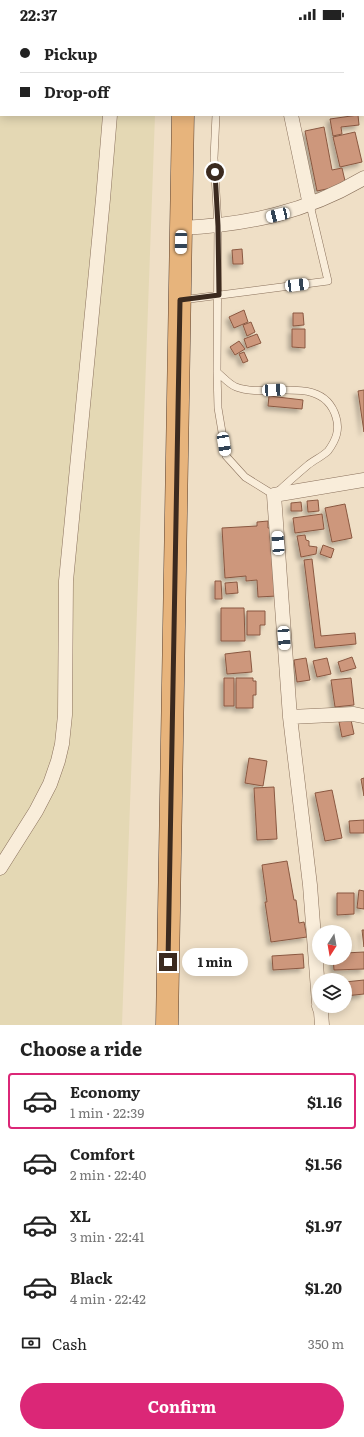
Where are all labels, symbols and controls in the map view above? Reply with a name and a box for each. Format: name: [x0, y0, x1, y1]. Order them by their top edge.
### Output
text: 22:37: [20, 3, 57, 26]
text: Pickup: [44, 42, 97, 65]
text: Drop-off: [44, 80, 109, 103]
route start: [206, 163, 224, 181]
car: [265, 206, 291, 224]
car: [175, 230, 187, 254]
car: [284, 278, 310, 292]
car: [262, 383, 286, 397]
car: [216, 431, 232, 457]
car: [271, 531, 285, 555]
car: [277, 626, 291, 650]
north arrow: [312, 925, 352, 965]
map controls: [312, 925, 352, 1013]
callout: 1 min: [182, 948, 248, 976]
text: 1 min: [198, 952, 232, 971]
route end: [159, 953, 177, 971]
button: layers: [312, 973, 352, 1013]
text: Choose a ride: [20, 1035, 142, 1062]
text: Economy: [70, 1080, 140, 1103]
icon: car: [22, 1083, 58, 1119]
text: $1.16: [307, 1090, 342, 1113]
text: 1 min · 22:39: [70, 1103, 144, 1122]
text: Comfort: [70, 1142, 135, 1165]
icon: car: [22, 1145, 58, 1181]
text: $1.56: [305, 1152, 342, 1175]
text: 2 min · 22:40: [70, 1165, 146, 1184]
text: XL: [70, 1204, 91, 1227]
icon: car: [22, 1207, 58, 1243]
text: $1.97: [305, 1214, 342, 1237]
text: 3 min · 22:41: [70, 1227, 144, 1246]
text: Black: [70, 1266, 113, 1289]
icon: car: [22, 1269, 58, 1305]
text: $1.20: [305, 1276, 342, 1299]
text: 4 min · 22:42: [70, 1289, 146, 1308]
icon: cash: [20, 1332, 42, 1354]
text: Cash: [52, 1332, 87, 1355]
text: 350 m: [308, 1334, 344, 1353]
button: Confirm: [20, 1383, 344, 1429]

